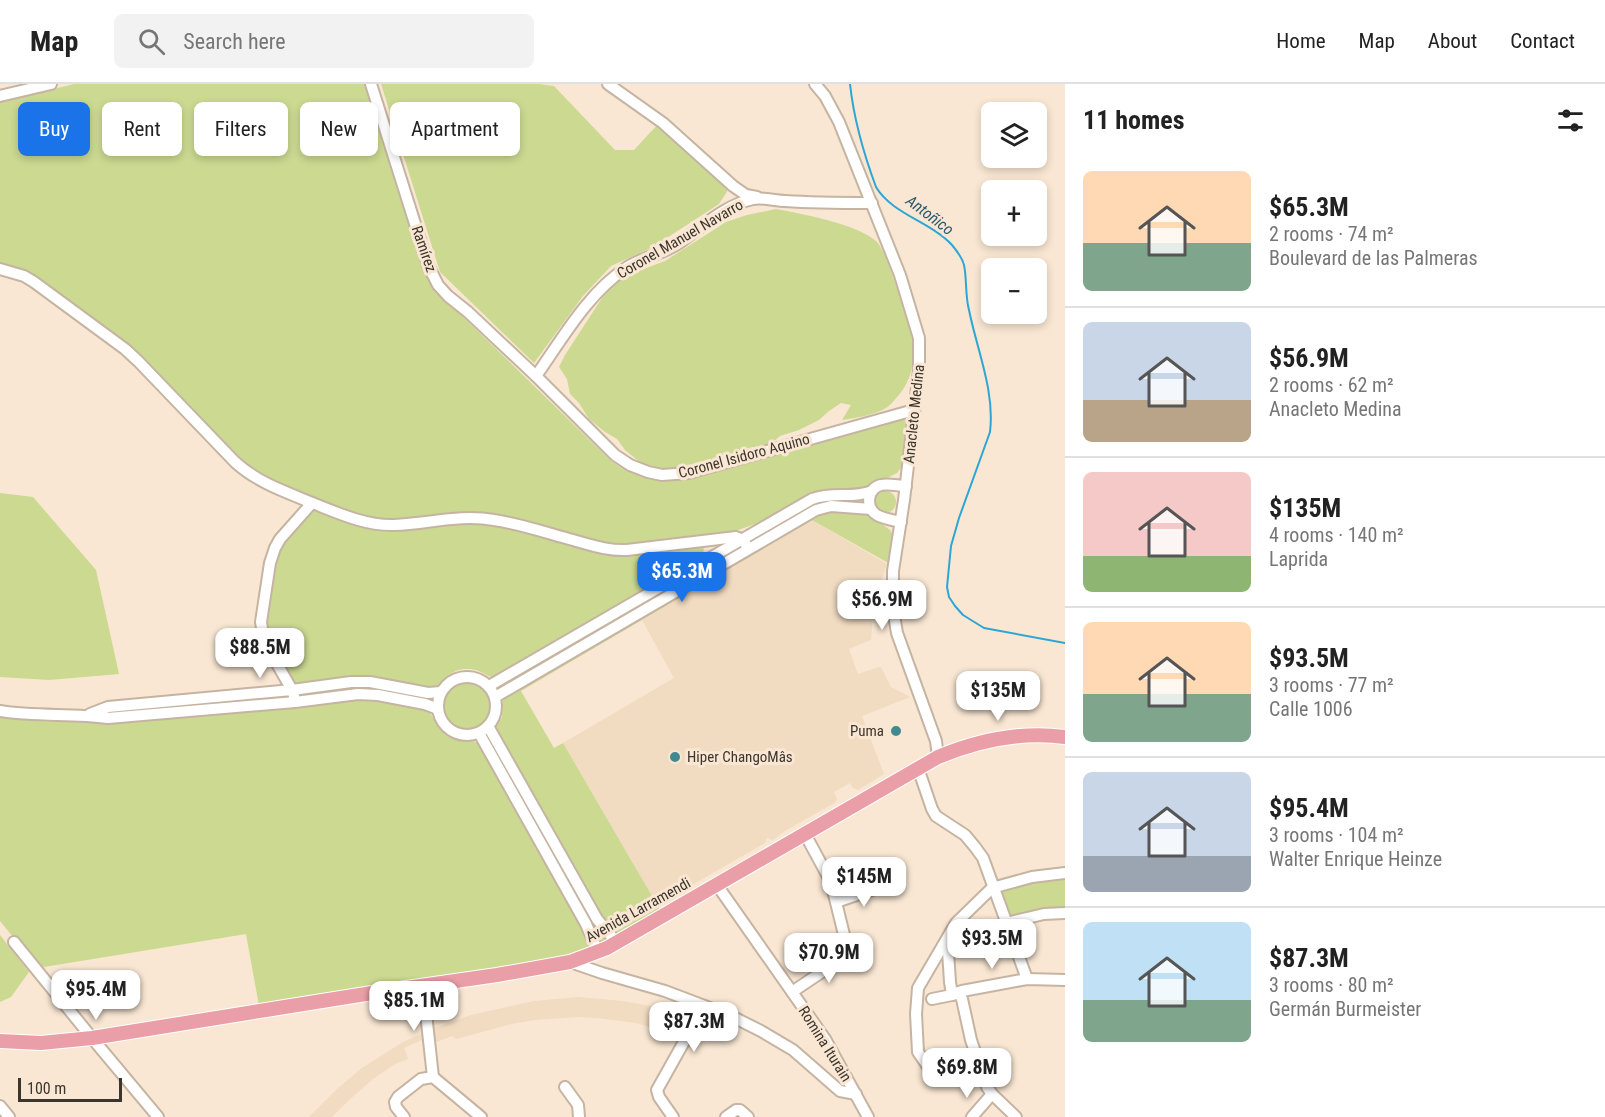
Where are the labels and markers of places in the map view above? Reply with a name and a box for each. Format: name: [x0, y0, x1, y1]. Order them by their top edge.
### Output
pin: $65.3M: [633, 552, 731, 603]
pin: $56.9M: [833, 580, 931, 631]
pin: $88.5M: [211, 628, 309, 679]
pin: $135M: [956, 671, 1040, 722]
place label: Puma: [850, 722, 884, 740]
marker: Puma: [889, 724, 903, 738]
place label: Hiper ChangoMâs: [687, 748, 793, 766]
marker: Hiper ChangoMâs: [668, 750, 682, 764]
pin: $145M: [822, 857, 906, 908]
pin: $93.5M: [943, 919, 1041, 970]
pin: $70.9M: [780, 933, 878, 984]
pin: $95.4M: [47, 970, 145, 1021]
pin: $85.1M: [365, 981, 463, 1032]
pin: $87.3M: [645, 1002, 743, 1053]
pin: $69.8M: [918, 1048, 1016, 1099]

